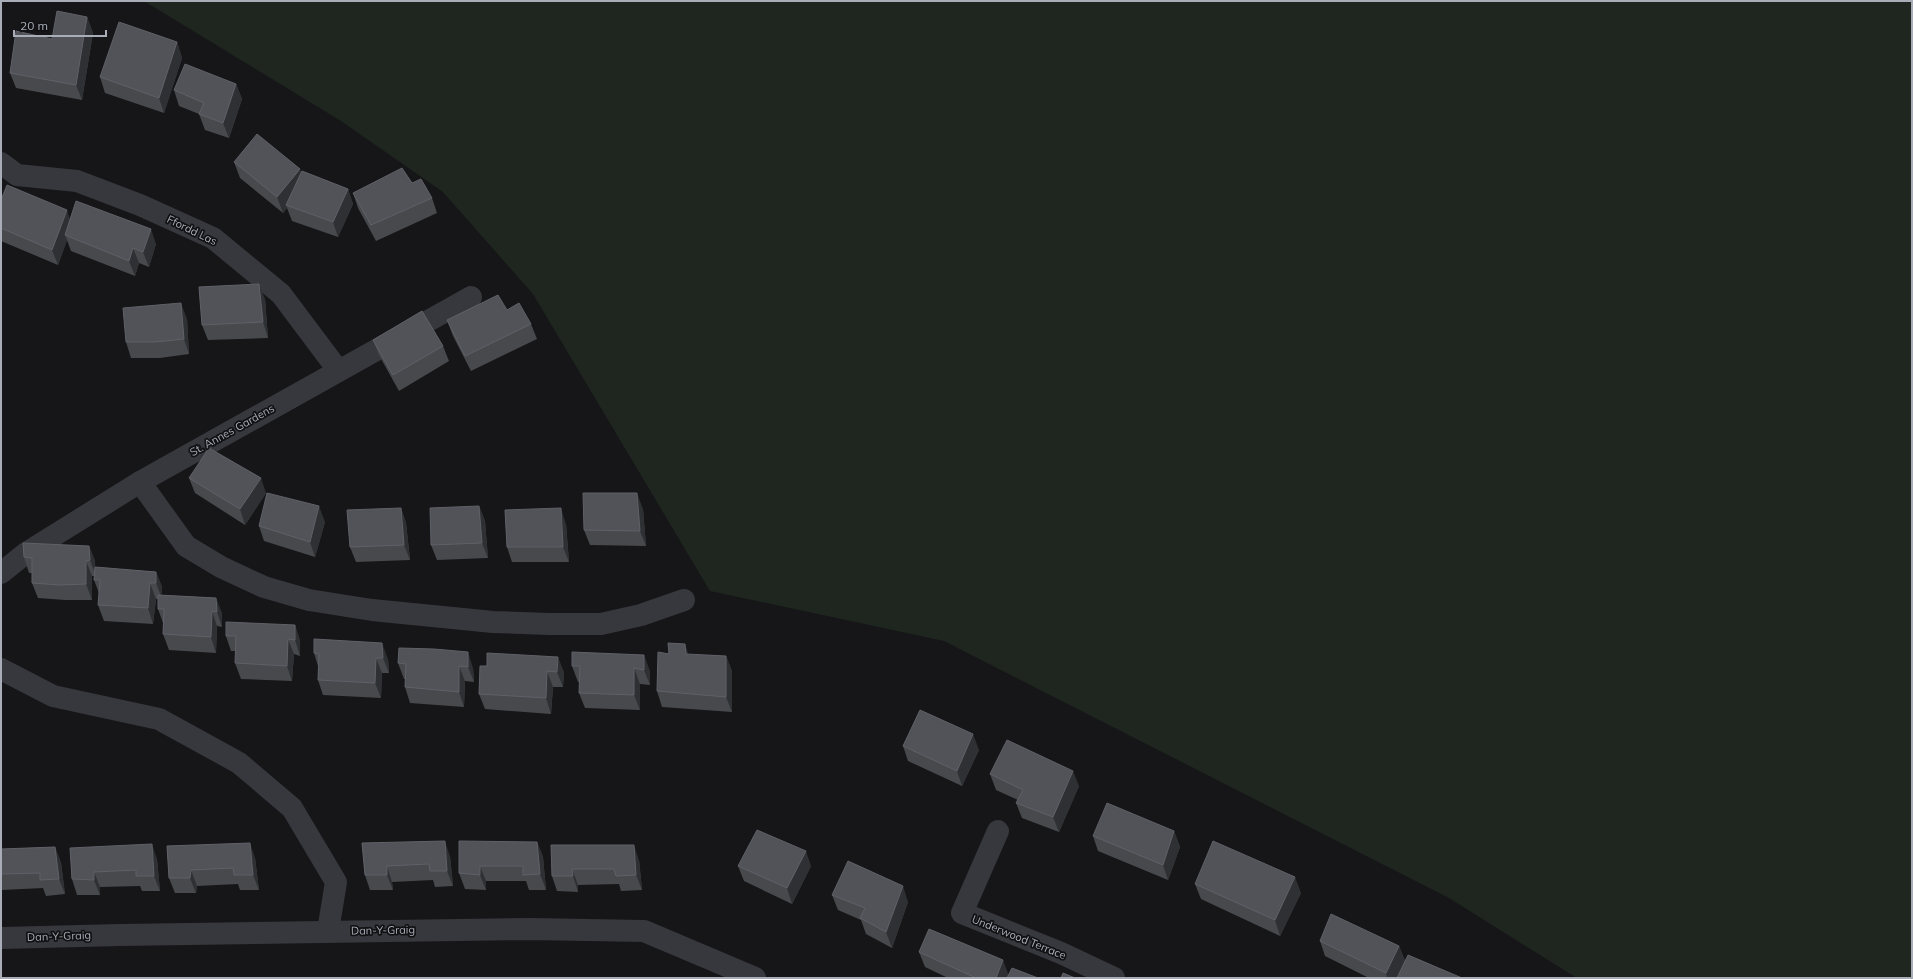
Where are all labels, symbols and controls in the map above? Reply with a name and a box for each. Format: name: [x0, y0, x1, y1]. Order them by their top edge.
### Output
scale bar: [14, 12, 106, 38]
text: 20 m: [20, 18, 48, 33]
street label: Ffordd Las: [165, 212, 219, 248]
street label: St. Annes Gardens: [187, 401, 277, 459]
street label: Underwood Terrace: [970, 912, 1068, 962]
street label: Dan-Y-Graig: [351, 922, 415, 938]
street label: Dan-Y-Graig: [27, 928, 91, 944]

